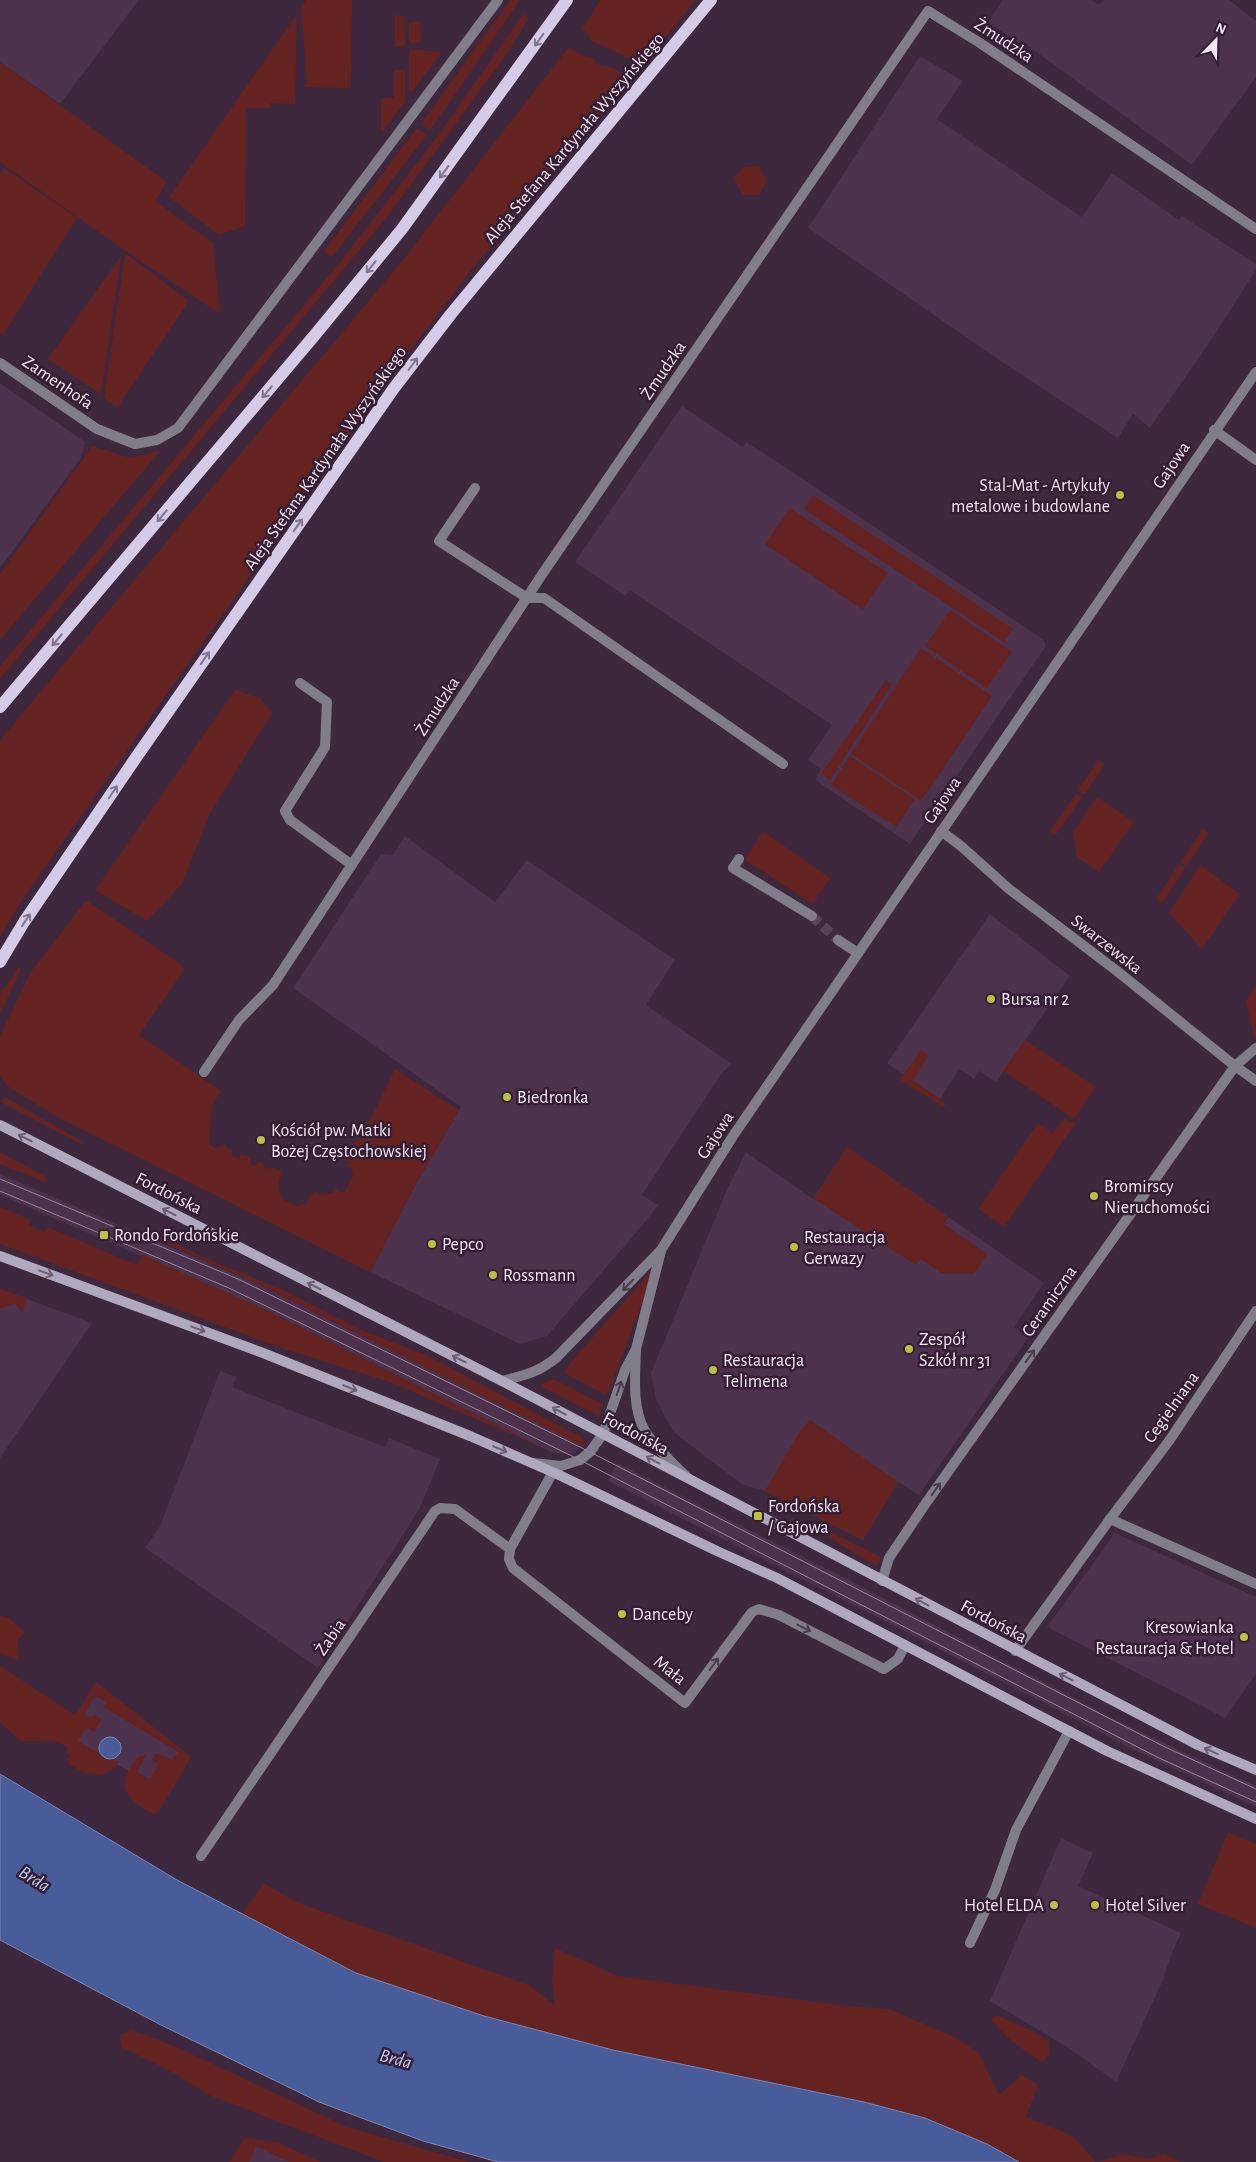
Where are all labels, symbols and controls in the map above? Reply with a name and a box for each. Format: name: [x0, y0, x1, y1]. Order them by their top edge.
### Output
street label: Żmudzka: [971, 14, 1037, 66]
north arrow: [1191, 15, 1241, 65]
text: N: [1213, 21, 1228, 37]
street label: Aleja Stefana Kardynała Wyszyńskiego: [481, 30, 668, 247]
one-way arrow: [534, 33, 544, 47]
one-way arrow: [439, 164, 449, 178]
one-way arrow: [365, 260, 376, 273]
street label: Żmudzka: [636, 337, 690, 403]
street label: Aleja Stefana Kardynała Wyszyńskiego: [241, 343, 410, 574]
street label: Zamenhofa: [19, 353, 96, 413]
one-way arrow: [407, 358, 418, 371]
one-way arrow: [261, 385, 272, 398]
street label: Gajowa: [1150, 439, 1194, 492]
place label: Stal-Mat - Artykuły metalowe i budowlane: [951, 477, 1110, 516]
marker: Stal-Mat - Artykuły metalowe i budowlane: [1114, 489, 1126, 501]
one-way arrow: [156, 509, 167, 522]
one-way arrow: [293, 518, 303, 532]
one-way arrow: [51, 633, 62, 646]
one-way arrow: [200, 651, 210, 665]
street label: Żmudzka: [411, 673, 463, 739]
street label: Gajowa: [921, 774, 965, 827]
one-way arrow: [108, 785, 118, 799]
street label: Swarzewska: [1068, 912, 1145, 978]
one-way arrow: [20, 913, 31, 927]
place label: Bursa nr 2: [1001, 991, 1070, 1009]
marker: Bursa nr 2: [985, 993, 997, 1005]
place label: Biedronka: [517, 1089, 589, 1107]
marker: Biedronka: [501, 1091, 513, 1103]
street label: Gajowa: [694, 1109, 738, 1162]
place label: Kościół pw. Matki Bożej Częstochowskiej: [271, 1122, 427, 1161]
one-way arrow: [17, 1133, 32, 1143]
marker: Kościół pw. Matki Bożej Częstochowskiej: [255, 1134, 267, 1146]
street label: Fordońska: [133, 1170, 205, 1218]
place label: Bromirscy Nieruchomości: [1104, 1178, 1210, 1217]
marker: Bromirscy Nieruchomości: [1088, 1190, 1100, 1202]
one-way arrow: [162, 1207, 177, 1216]
place label: Rondo Fordońskie: [114, 1227, 239, 1245]
marker: Rondo Fordońskie: [98, 1229, 110, 1241]
place label: Restauracja Gerwazy: [804, 1229, 885, 1268]
place label: Pepco: [442, 1236, 484, 1254]
marker: Pepco: [426, 1238, 438, 1250]
marker: Restauracja Gerwazy: [788, 1241, 800, 1253]
street label: Ceramiczna: [1019, 1263, 1081, 1340]
place label: Rossmann: [503, 1267, 575, 1285]
one-way arrow: [38, 1269, 53, 1278]
marker: Rossmann: [487, 1269, 499, 1281]
one-way arrow: [622, 1279, 634, 1291]
one-way arrow: [307, 1281, 322, 1290]
one-way arrow: [190, 1325, 205, 1334]
place label: Zespół Szkół nr 31: [919, 1331, 991, 1370]
marker: Zespół Szkół nr 31: [903, 1343, 915, 1355]
one-way arrow: [1025, 1349, 1035, 1363]
place label: Restauracja Telimena: [723, 1352, 804, 1391]
one-way arrow: [452, 1354, 467, 1363]
marker: Restauracja Telimena: [707, 1364, 719, 1376]
street label: Cegielniana: [1141, 1369, 1203, 1446]
one-way arrow: [615, 1380, 625, 1396]
one-way arrow: [342, 1384, 357, 1393]
one-way arrow: [552, 1406, 567, 1416]
street label: Fordońska: [600, 1409, 671, 1459]
one-way arrow: [492, 1445, 507, 1455]
one-way arrow: [646, 1455, 661, 1464]
one-way arrow: [931, 1483, 942, 1496]
place label: Fordońska / Gajowa: [768, 1498, 840, 1537]
marker: Fordońska / Gajowa: [752, 1510, 764, 1522]
one-way arrow: [915, 1597, 930, 1607]
street label: Fordońska: [958, 1597, 1029, 1647]
place label: Danceby: [632, 1606, 693, 1624]
marker: Danceby: [616, 1608, 628, 1620]
street label: Żabia: [311, 1615, 349, 1659]
place label: Kresowianka Restauracja & Hotel: [1095, 1619, 1234, 1658]
one-way arrow: [796, 1624, 811, 1633]
marker: Kresowianka Restauracja & Hotel: [1238, 1631, 1250, 1643]
street label: Mała: [650, 1653, 689, 1689]
one-way arrow: [709, 1657, 719, 1671]
one-way arrow: [1059, 1672, 1074, 1682]
one-way arrow: [1204, 1745, 1219, 1755]
water label: Brda: [15, 1863, 53, 1896]
place label: Hotel ELDA: [964, 1897, 1045, 1915]
place label: Hotel Silver: [1105, 1897, 1186, 1915]
marker: Hotel ELDA: [1048, 1899, 1060, 1911]
marker: Hotel Silver: [1089, 1899, 1101, 1911]
water label: Brda: [378, 2046, 414, 2073]

